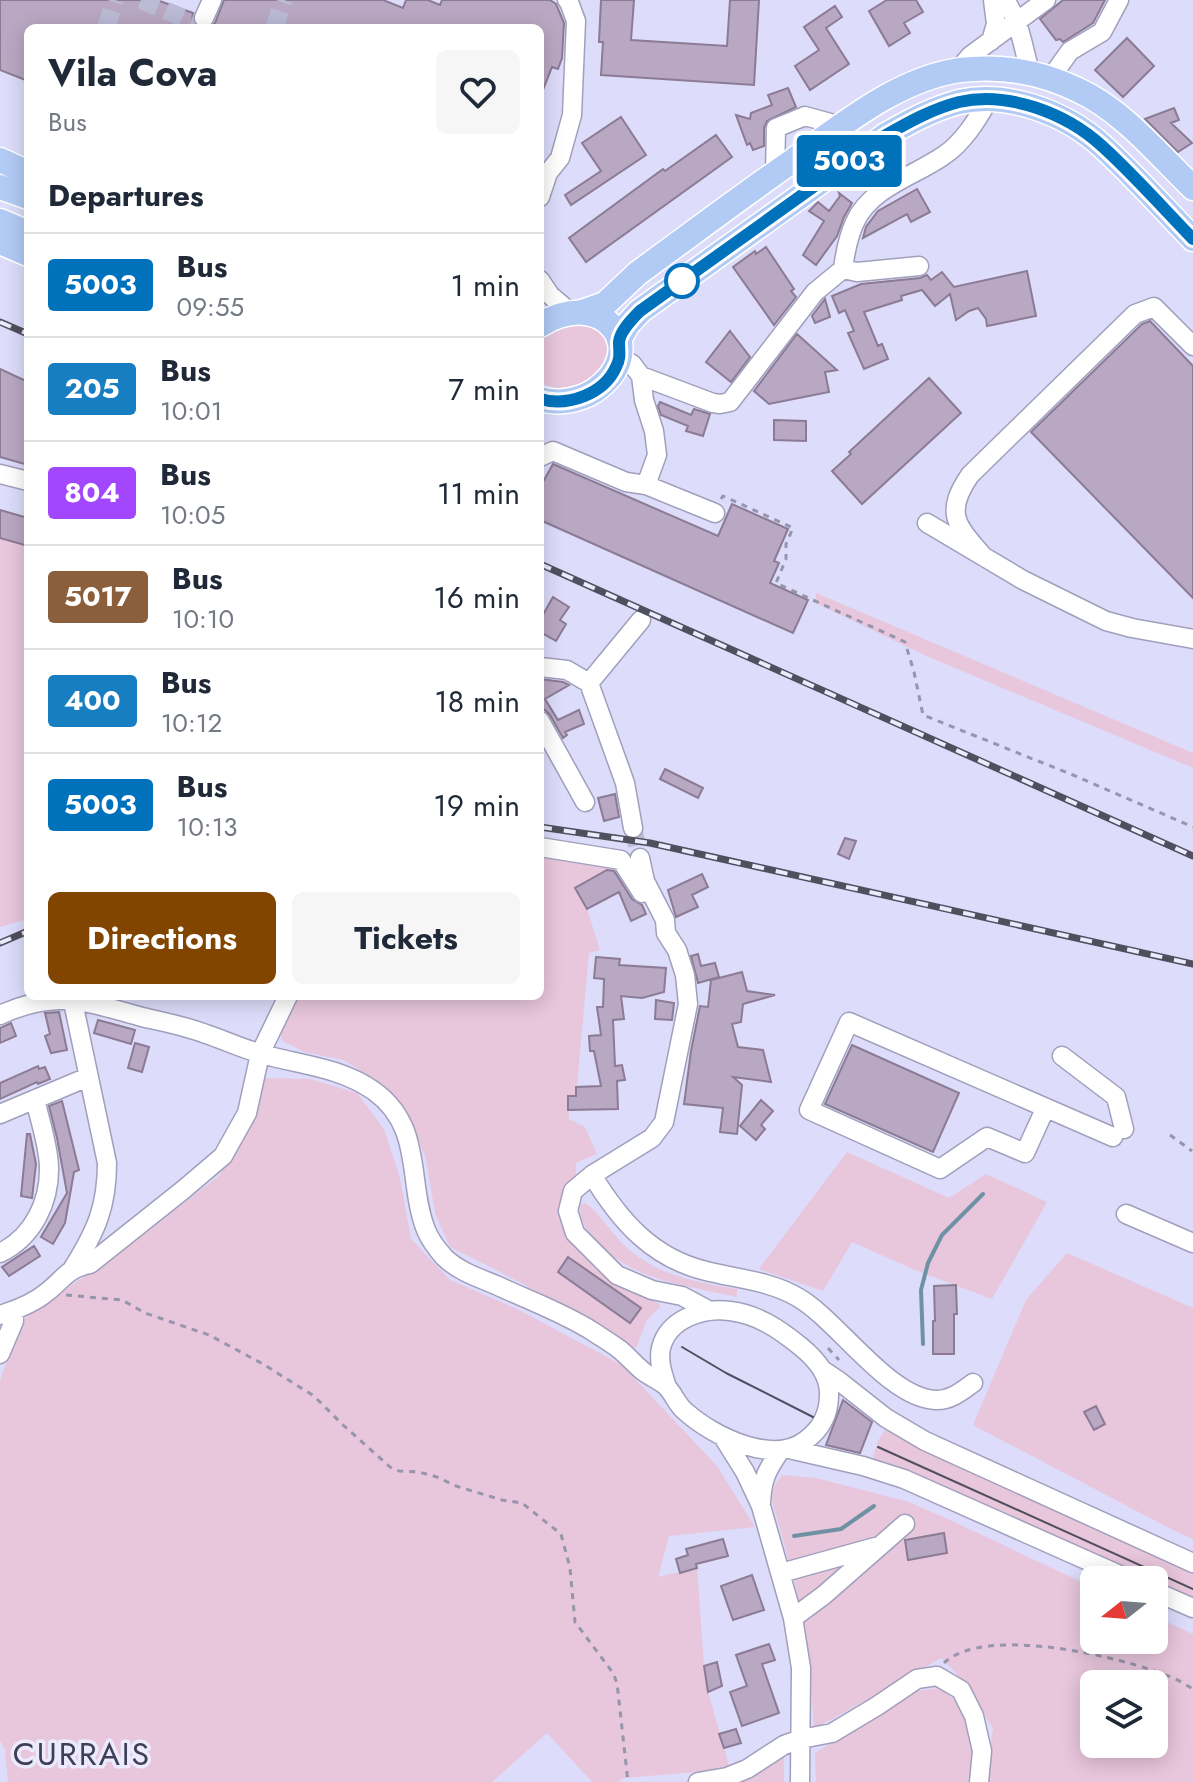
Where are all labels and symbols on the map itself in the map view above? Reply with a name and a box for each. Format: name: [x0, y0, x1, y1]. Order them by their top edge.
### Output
line badge: 5003: [793, 135, 905, 187]
unlabelled marker: [665, 264, 699, 298]
north arrow: [1080, 1566, 1168, 1654]
district label: CURRAIS: [13, 1731, 151, 1777]

